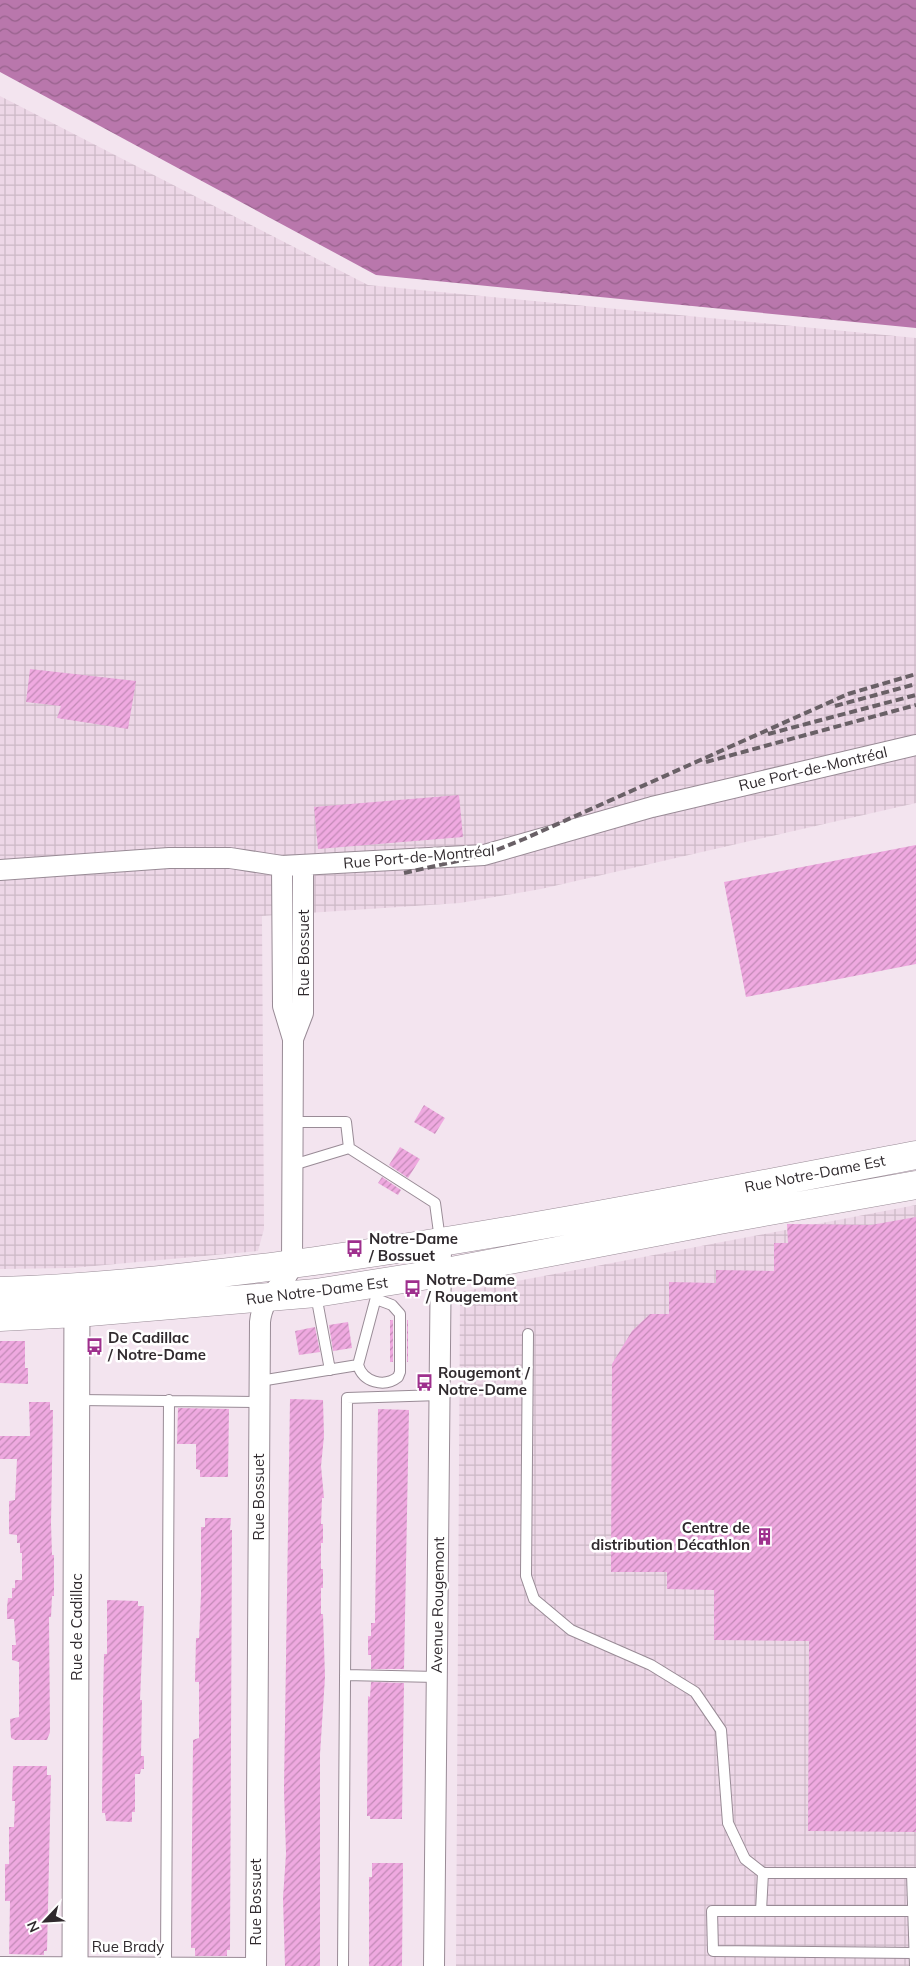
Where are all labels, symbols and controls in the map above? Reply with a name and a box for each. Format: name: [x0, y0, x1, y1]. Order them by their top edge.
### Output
street label: Rue Port-de-Montréal: [737, 742, 889, 795]
street label: Rue Port-de-Montréal: [342, 840, 495, 873]
street label: Rue Bossuet: [294, 910, 313, 996]
street label: Rue Notre-Dame Est: [743, 1151, 887, 1196]
place label: Notre-Dame / Bossuet: [368, 1229, 458, 1265]
bus stop icon: Notre-Dame / Bossuet: [345, 1238, 365, 1258]
place label: Notre-Dame / Rougemont: [425, 1270, 518, 1306]
street label: Rue Notre-Dame Est: [245, 1272, 389, 1309]
bus stop icon: Notre-Dame / Rougemont: [402, 1279, 422, 1299]
place label: De Cadillac / Notre-Dame: [107, 1328, 206, 1364]
bus stop icon: De Cadillac / Notre-Dame: [84, 1337, 104, 1357]
place label: Rougemont / Notre-Dame: [438, 1363, 531, 1399]
bus stop icon: Rougemont / Notre-Dame: [414, 1372, 434, 1392]
street label: Rue Bossuet: [249, 1454, 268, 1540]
place label: Centre de distribution Décathlon: [591, 1518, 750, 1554]
building icon: Centre de distribution Décathlon: [754, 1527, 774, 1547]
street label: Avenue Rougemont: [427, 1537, 448, 1673]
street label: Rue de Cadillac: [67, 1573, 86, 1681]
street label: Rue Bossuet: [246, 1859, 265, 1945]
north arrow: [20, 1896, 70, 1946]
text: N: [23, 1918, 44, 1935]
street label: Rue Brady: [92, 1937, 164, 1956]

